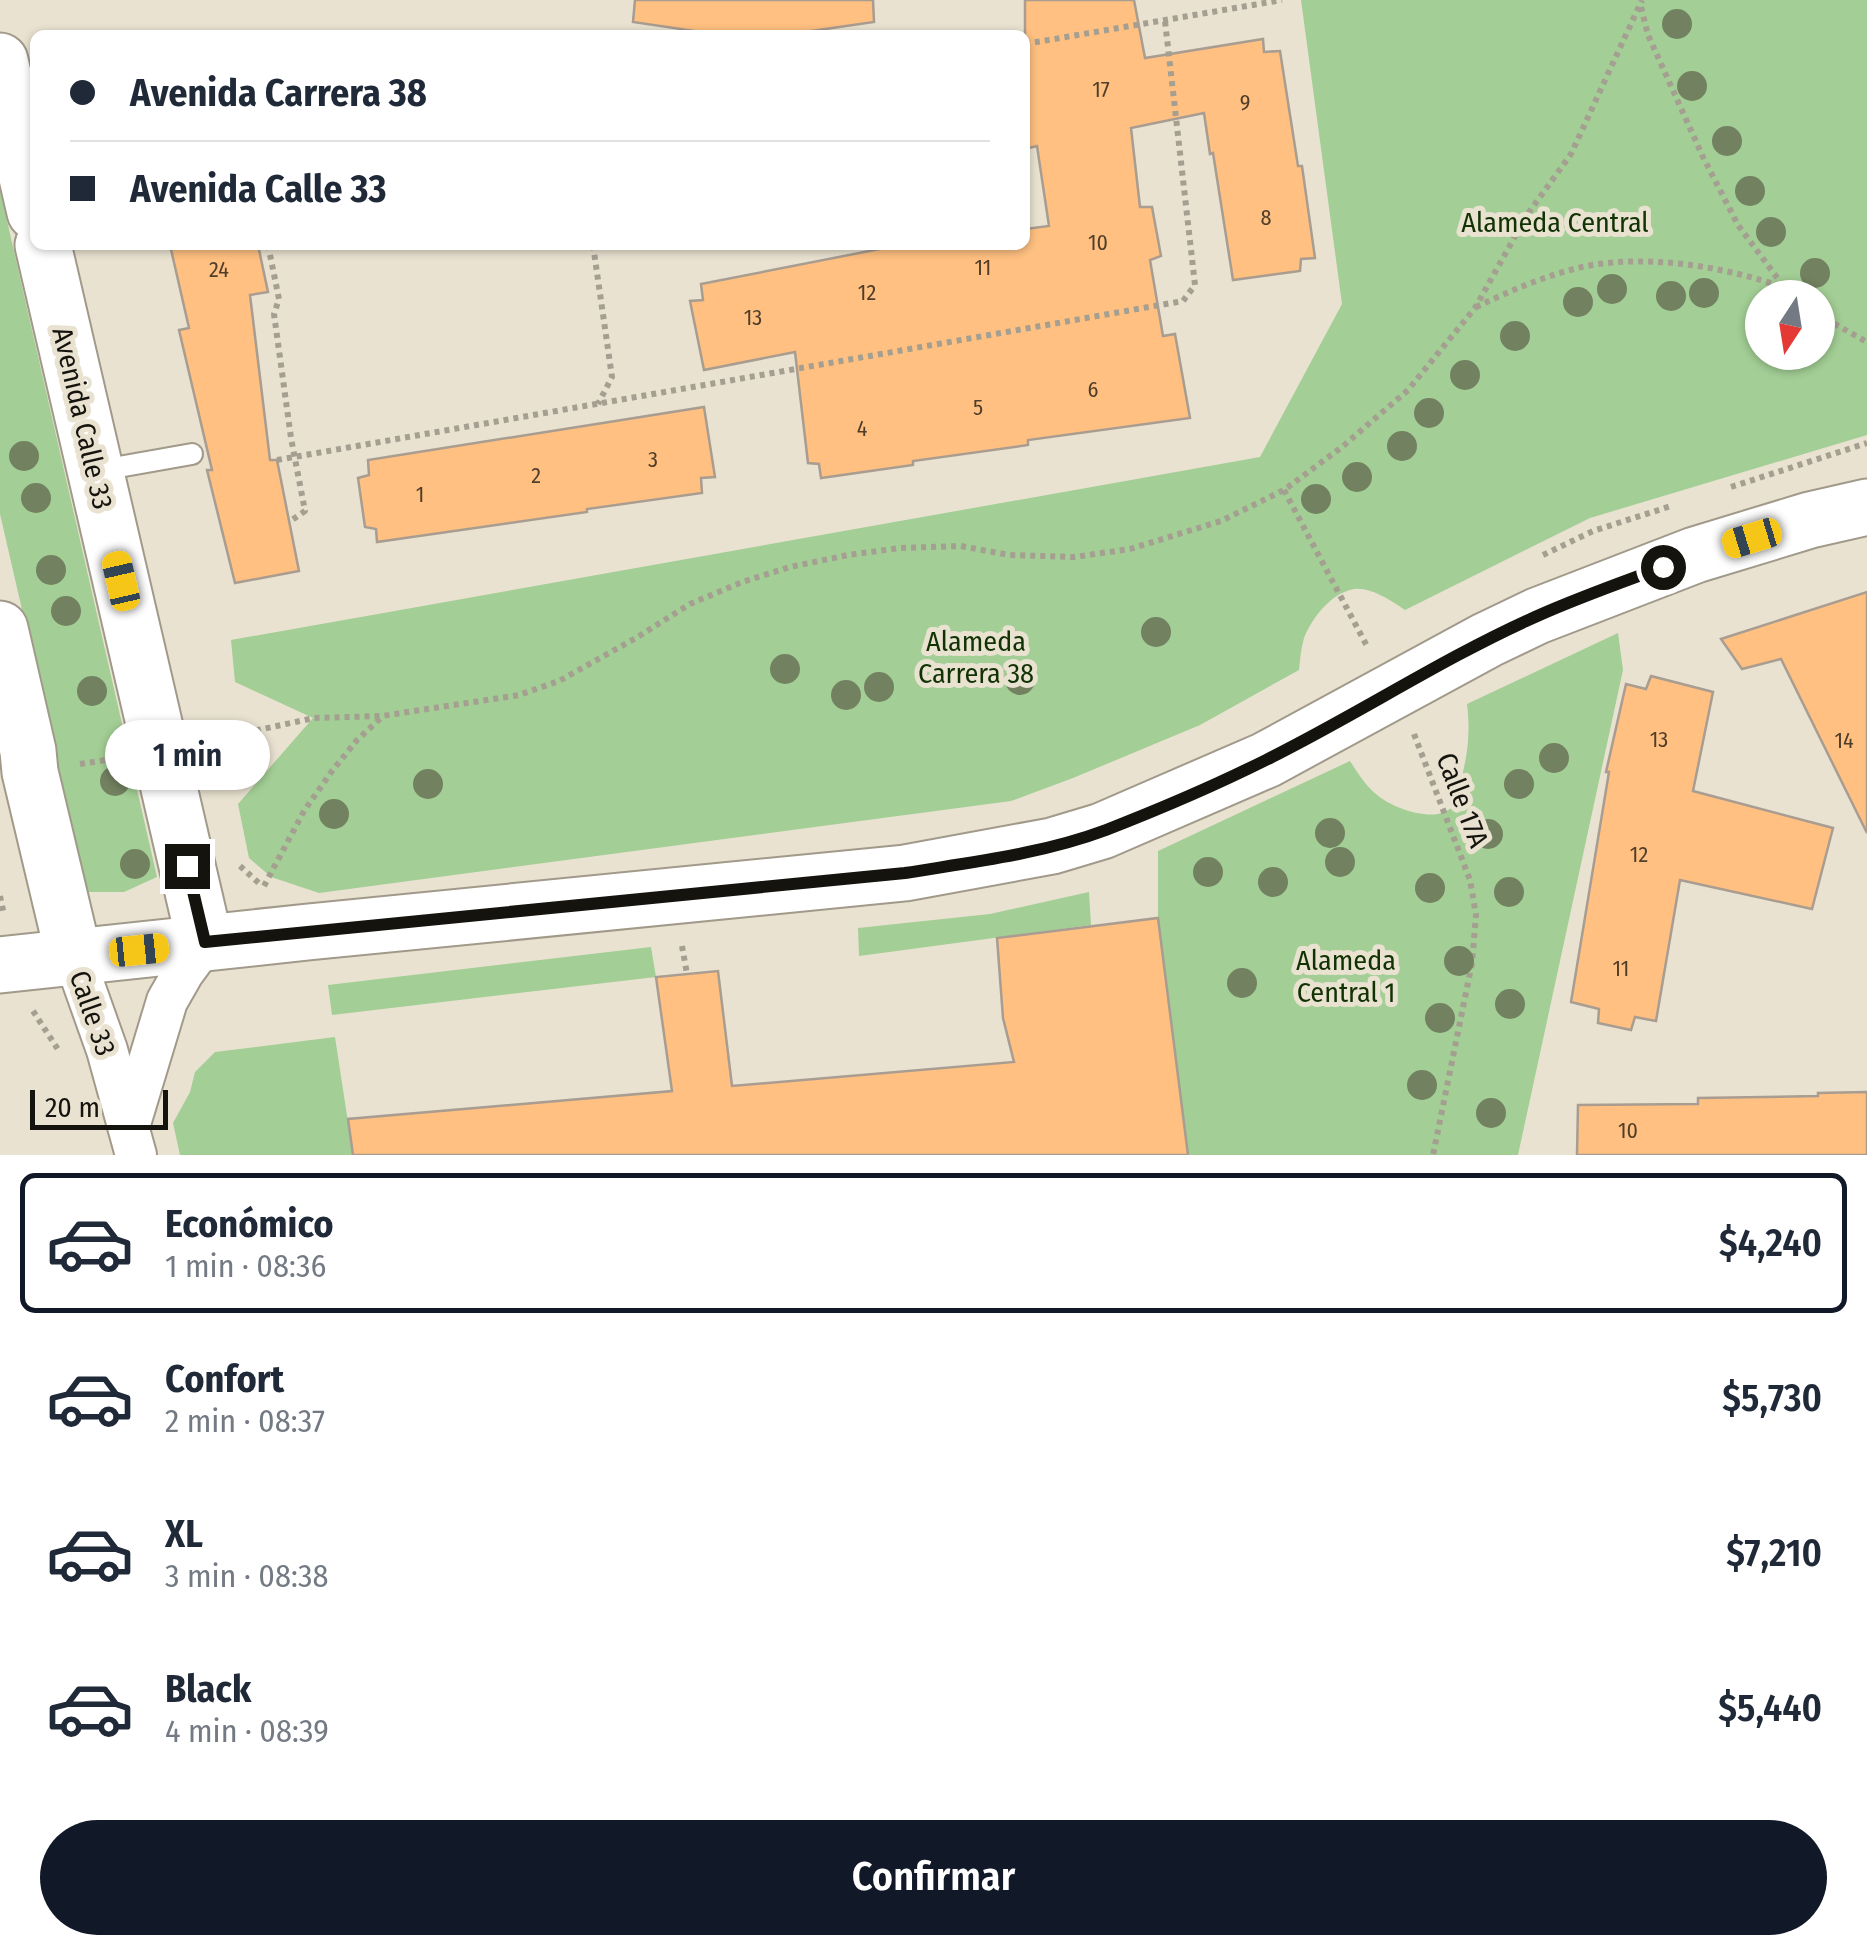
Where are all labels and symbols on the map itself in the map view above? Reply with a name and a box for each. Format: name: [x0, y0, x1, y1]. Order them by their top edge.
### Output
house number: 17: [1092, 76, 1110, 103]
house number: 9: [1240, 89, 1250, 116]
house number: 8: [1260, 204, 1272, 231]
park label: Alameda Central: [1461, 206, 1649, 239]
house number: 10: [1088, 229, 1108, 256]
house number: 11: [975, 254, 991, 281]
house number: 24: [209, 256, 229, 283]
house number: 12: [858, 279, 876, 306]
north arrow: [1745, 280, 1835, 370]
house number: 13: [744, 304, 762, 331]
street label: Avenida Calle 33: [46, 324, 119, 512]
house number: 6: [1088, 376, 1099, 403]
house number: 5: [973, 394, 983, 421]
house number: 4: [857, 415, 868, 442]
house number: 3: [648, 446, 658, 473]
house number: 2: [531, 462, 541, 489]
house number: 1: [416, 481, 424, 508]
car: [1719, 515, 1785, 561]
route start: [1641, 545, 1686, 590]
car: [100, 548, 142, 614]
park label: Alameda Carrera 38: [918, 625, 1034, 690]
callout: 1 min: [104, 721, 270, 791]
house number: 13: [1650, 726, 1668, 753]
house number: 14: [1834, 727, 1854, 754]
street label: Calle 17A: [1429, 748, 1496, 852]
house number: 12: [1630, 841, 1648, 868]
route end: [165, 844, 210, 889]
car: [108, 932, 170, 968]
park label: Alameda Central 1: [1296, 944, 1396, 1009]
house number: 11: [1613, 955, 1629, 982]
street label: Calle 33: [63, 966, 122, 1060]
scale bar: [30, 1085, 168, 1130]
house number: 10: [1618, 1117, 1638, 1144]

